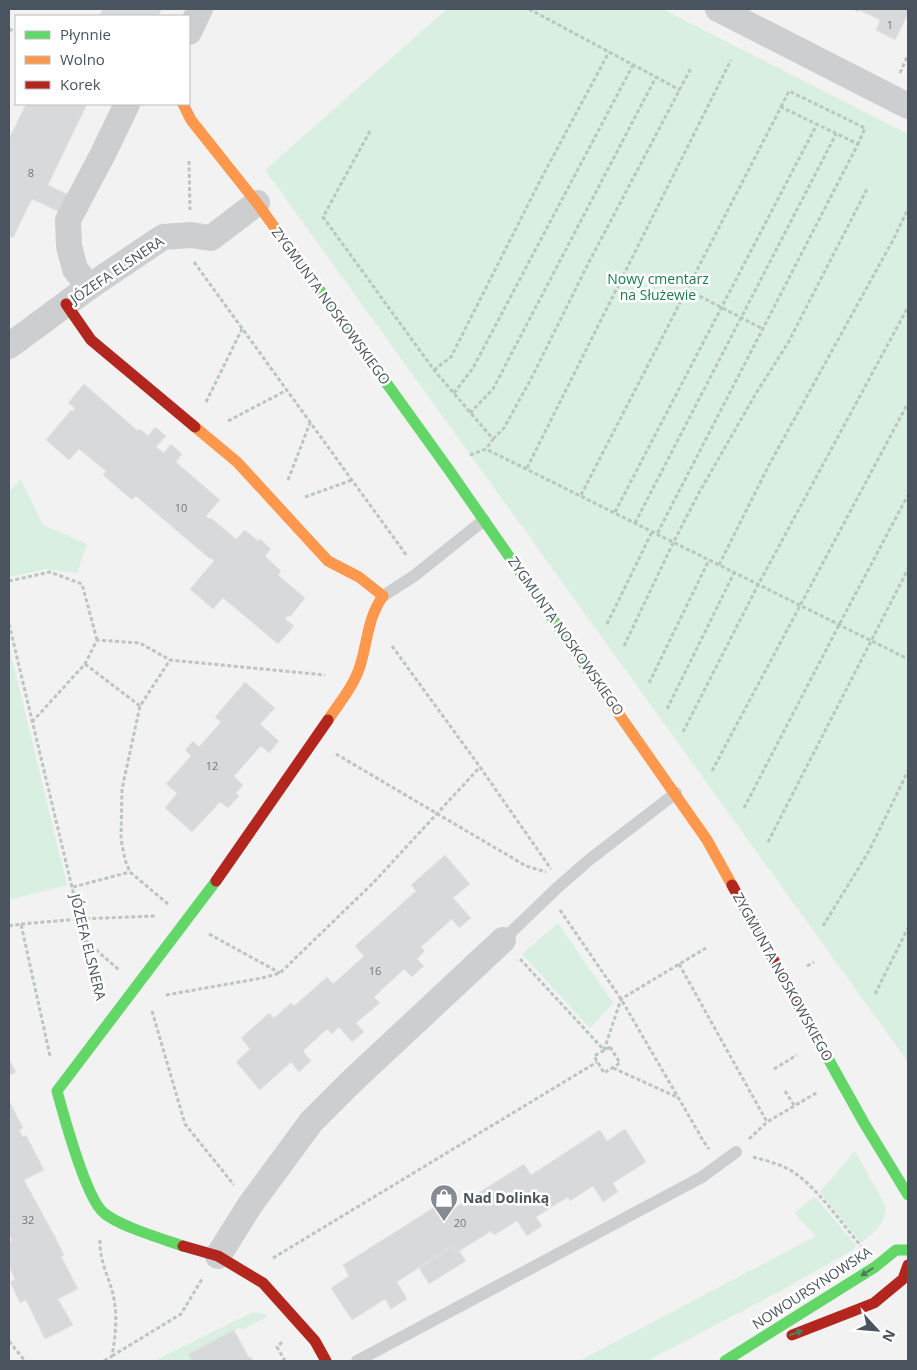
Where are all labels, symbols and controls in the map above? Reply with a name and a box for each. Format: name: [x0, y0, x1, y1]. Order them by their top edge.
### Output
legend: [15, 15, 190, 105]
house number: 1: [887, 17, 893, 32]
text: Płynnie: [60, 24, 111, 44]
text: Wolno: [60, 49, 105, 69]
text: Korek: [60, 74, 101, 94]
house number: 8: [28, 165, 34, 180]
street label: ZYGMUNTA NOSKOWSKIEGO: [268, 223, 395, 388]
street label: JÓZEFA ELSNERA: [65, 231, 167, 309]
park label: Nowy cmentarz na Służewie: [607, 269, 709, 304]
house number: 10: [175, 500, 187, 515]
street label: ZYGMUNTA NOSKOWSKIEGO: [504, 552, 629, 719]
house number: 12: [206, 758, 218, 773]
street label: ZYGMUNTA NOSKOWSKIEGO: [729, 889, 838, 1065]
street label: JÓZEFA ELSNERA: [66, 890, 111, 1002]
house number: 16: [369, 963, 381, 978]
shop icon: Nad Dolinką: [429, 1183, 459, 1222]
place label: Nad Dolinką: [463, 1188, 549, 1207]
house number: 32: [22, 1212, 34, 1227]
house number: 20: [454, 1215, 466, 1230]
street label: NOWOURSYNOWSKA: [748, 1242, 875, 1333]
one-way arrow: [861, 1267, 874, 1277]
north arrow: [852, 1305, 902, 1355]
text: N: [878, 1327, 900, 1345]
one-way arrow: [789, 1329, 803, 1337]

